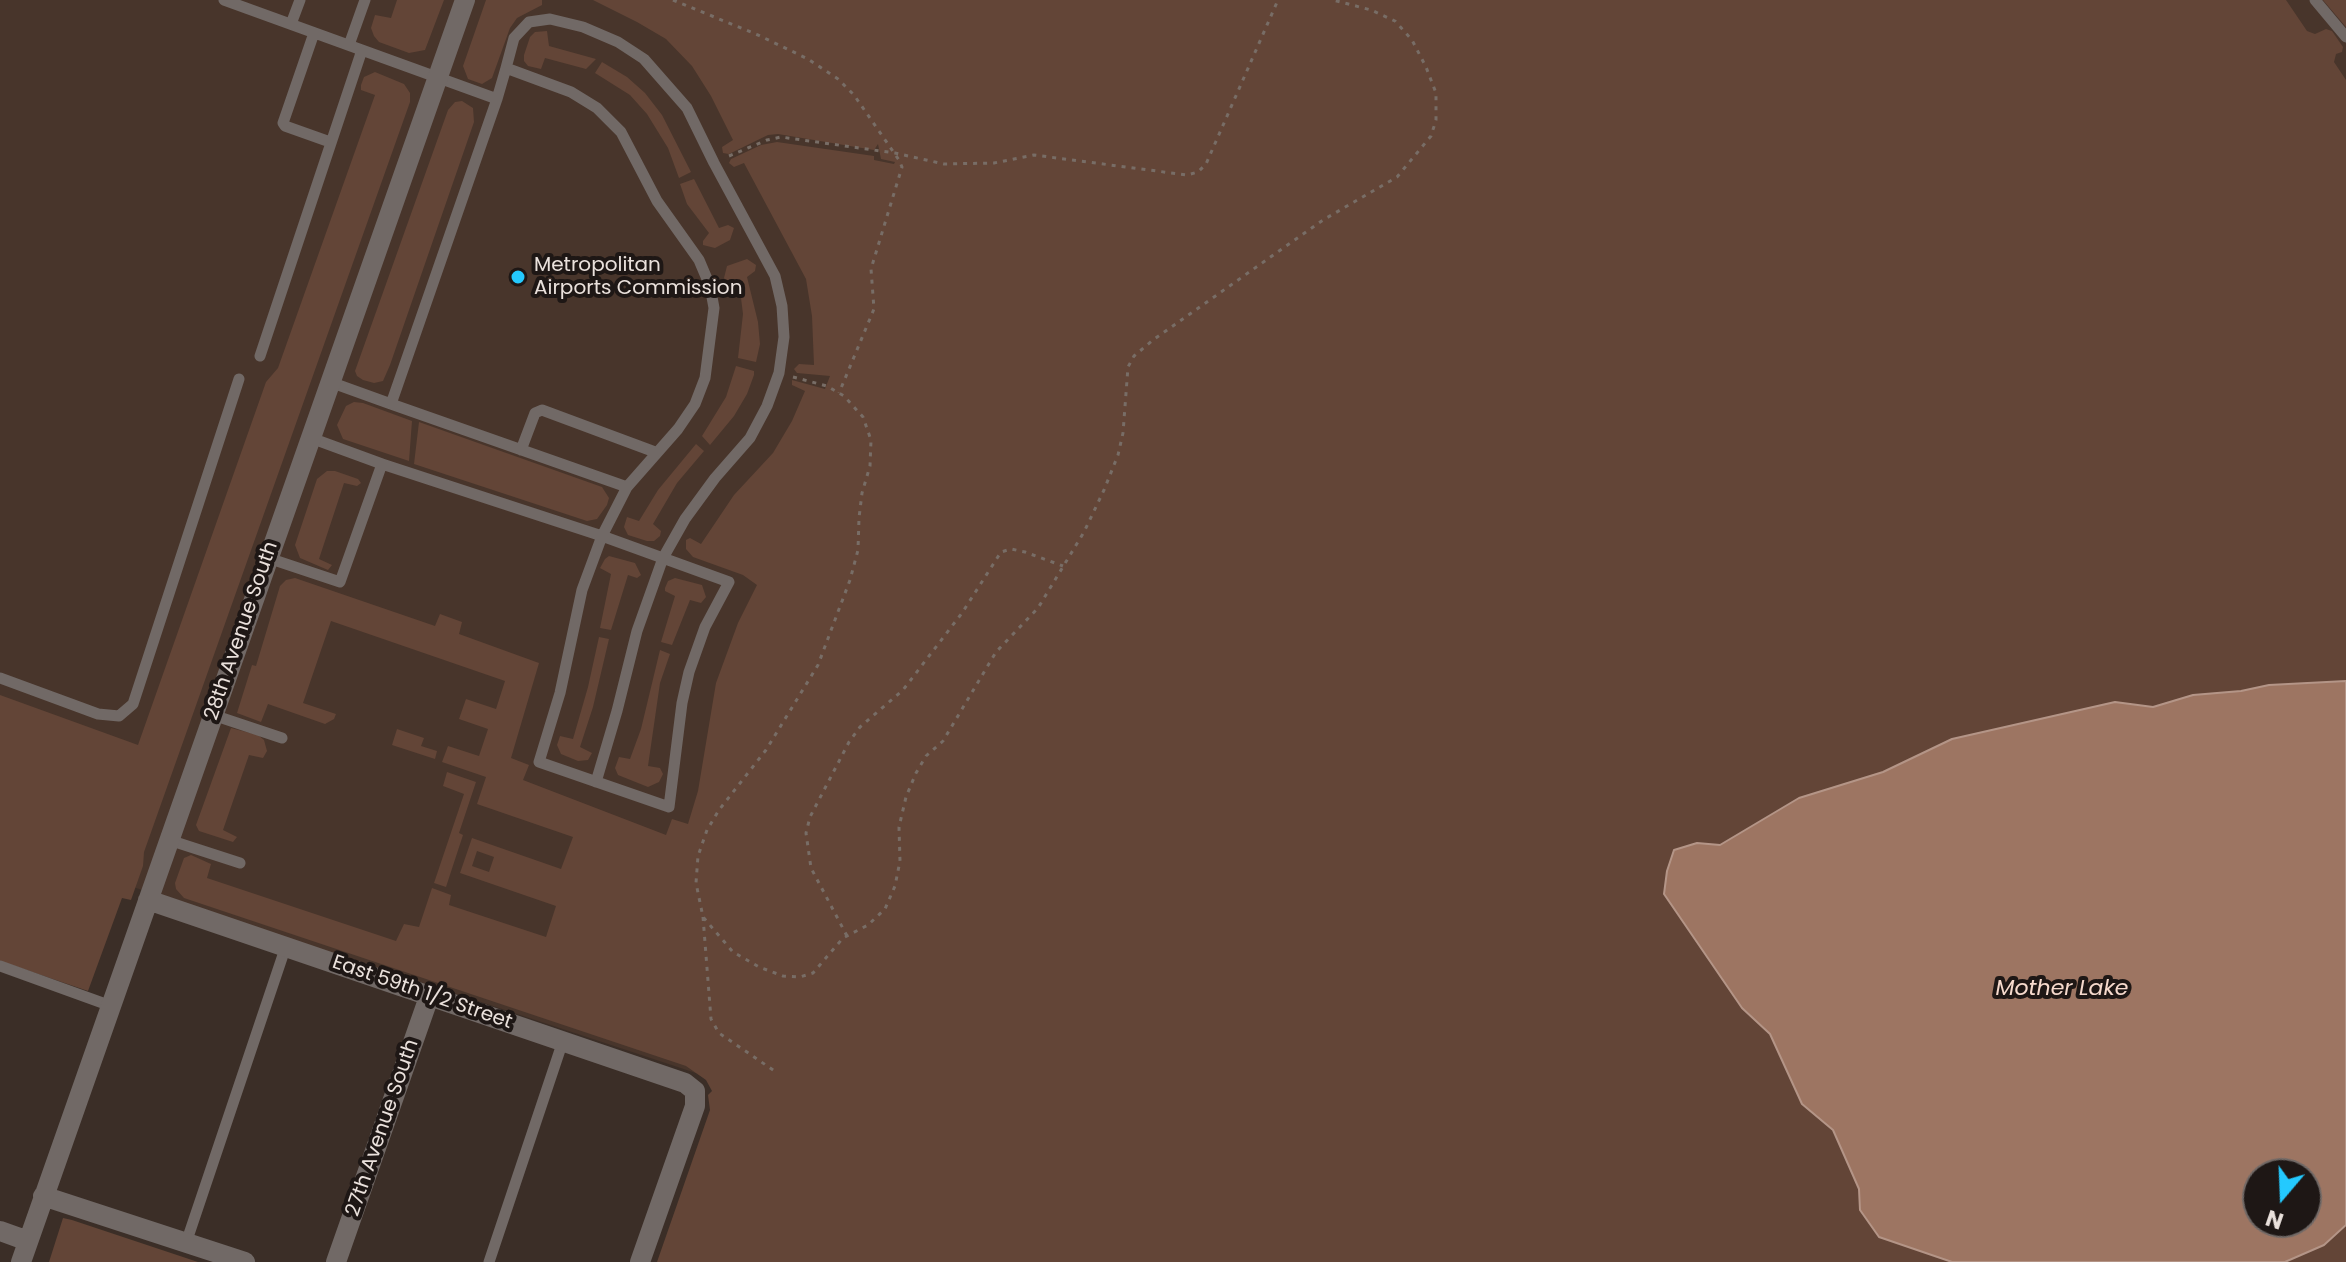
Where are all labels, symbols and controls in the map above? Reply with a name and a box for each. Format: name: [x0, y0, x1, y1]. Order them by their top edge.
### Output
place label: Metropolitan Airports Commission: [534, 254, 742, 301]
marker: Metropolitan Airports Commission: [509, 268, 527, 286]
street label: 28th Avenue South: [200, 538, 284, 724]
street label: East 59th 1/2 Street: [329, 951, 515, 1035]
water label: Mother Lake: [1996, 976, 2128, 1002]
street label: 27th Avenue South: [341, 1036, 425, 1220]
north arrow: [2242, 1158, 2322, 1238]
text: N: [2262, 1202, 2288, 1237]

